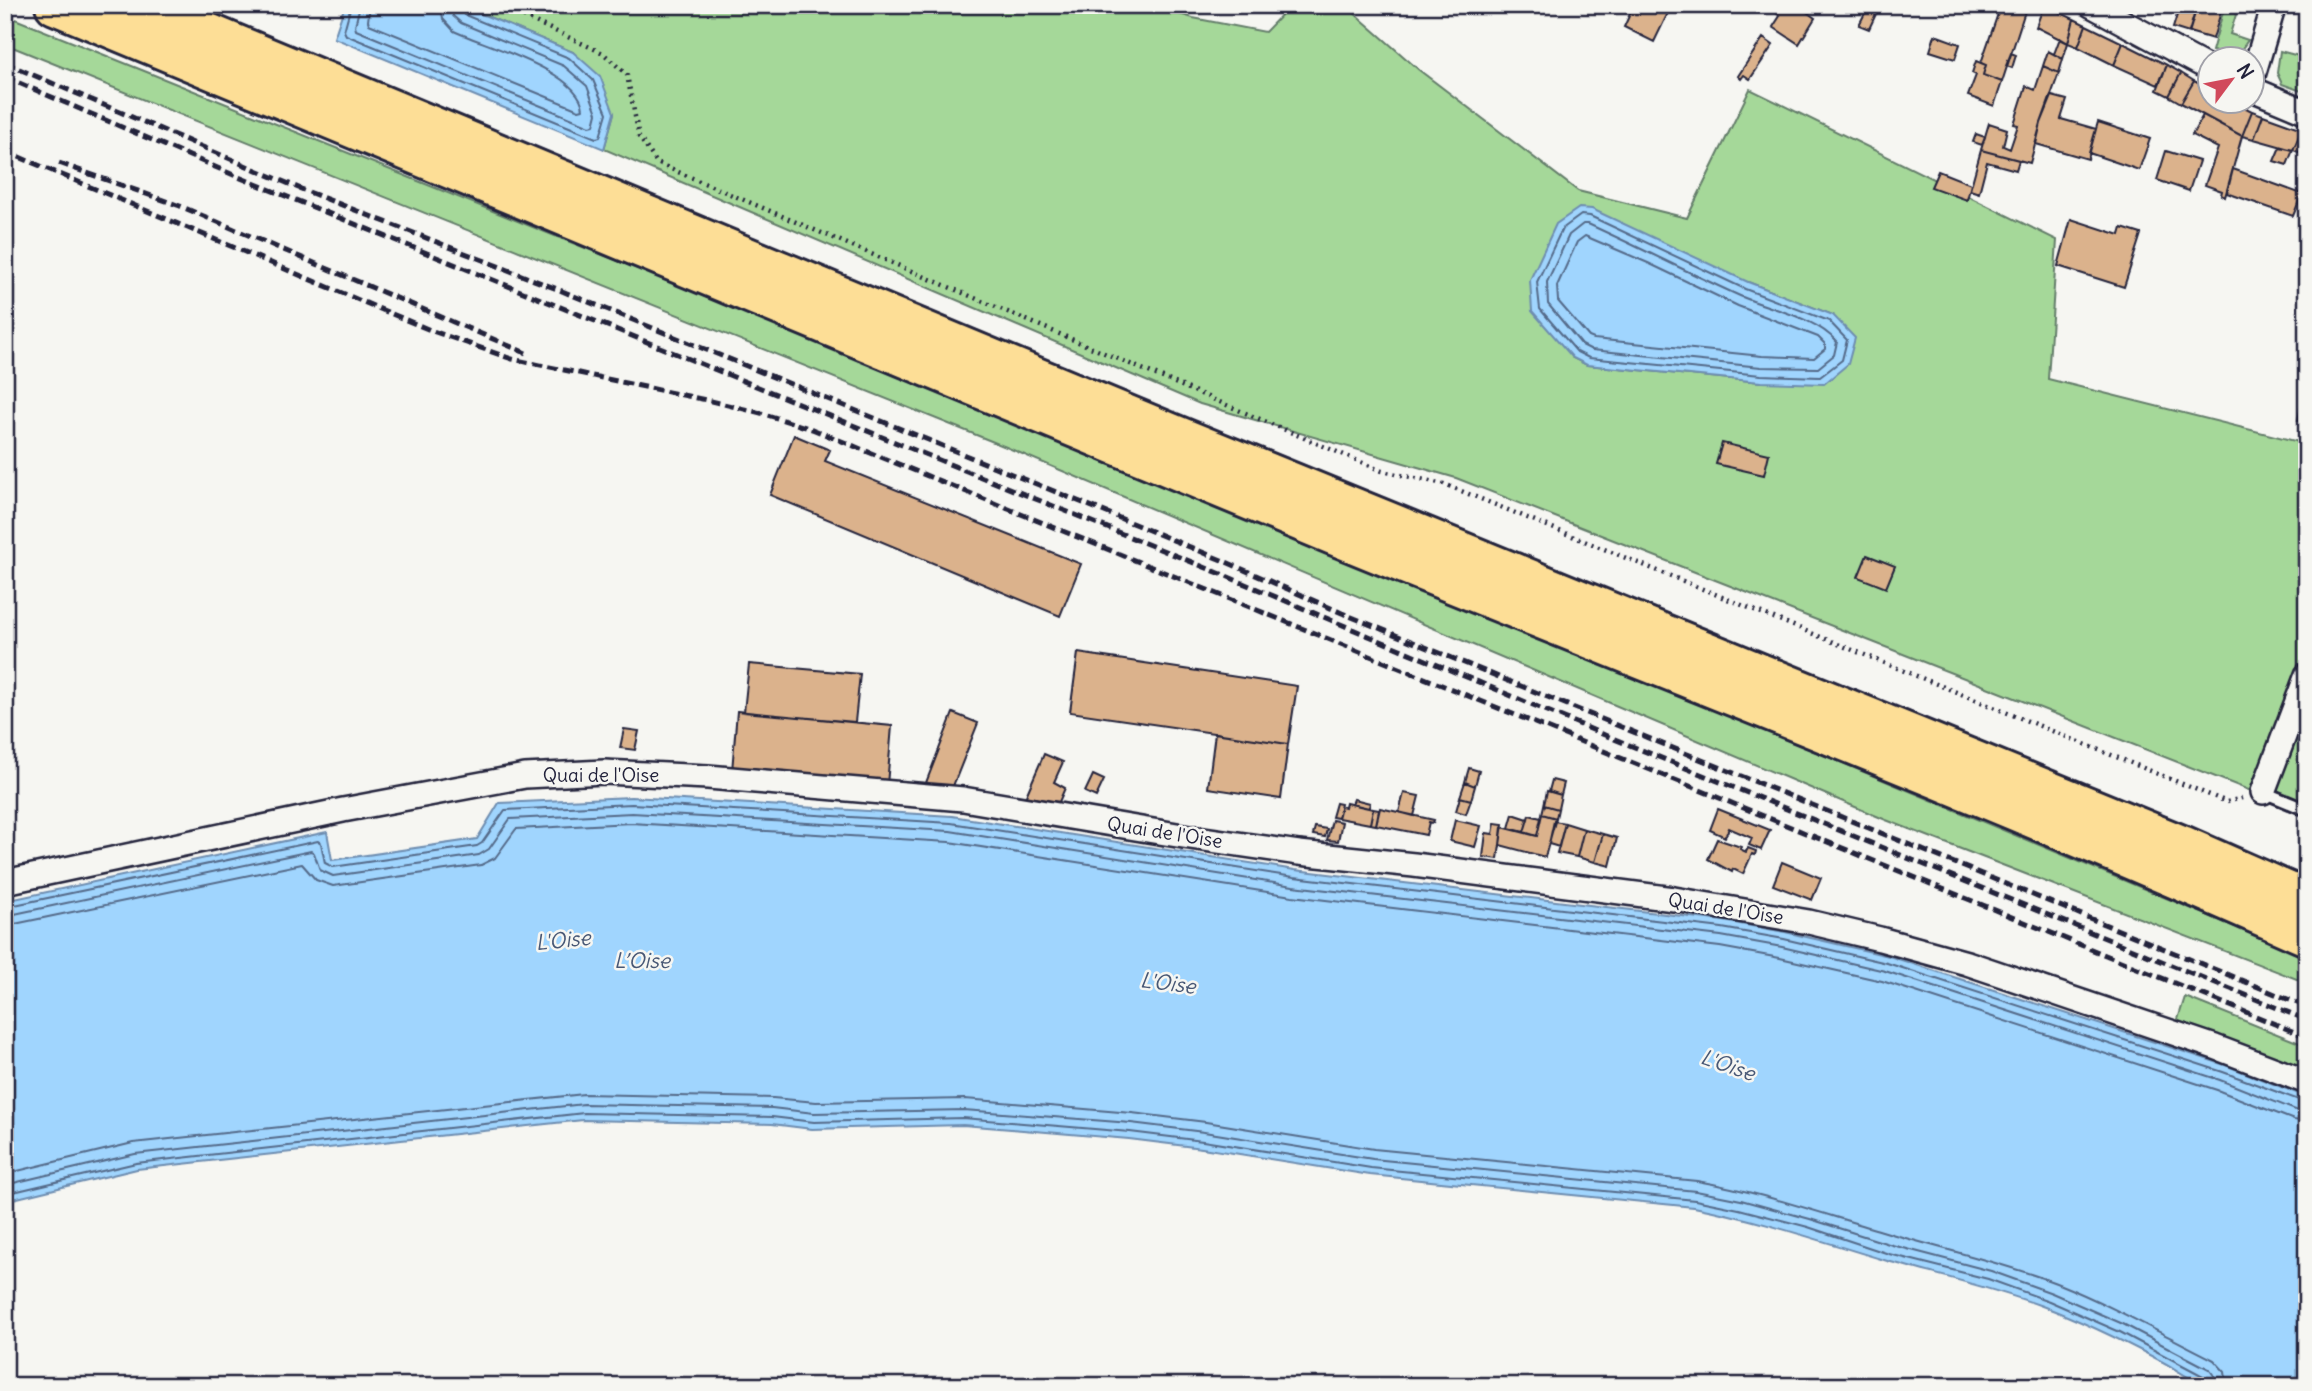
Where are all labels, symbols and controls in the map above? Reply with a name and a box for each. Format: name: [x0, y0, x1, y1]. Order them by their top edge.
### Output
north arrow: [2196, 46, 2266, 116]
text: N: [2232, 59, 2259, 83]
street label: Quai de l'Oise: [543, 763, 659, 787]
street label: Quai de l'Oise: [1106, 811, 1224, 853]
street label: Quai de l'Oise: [1667, 887, 1785, 929]
water label: L'Oise: [534, 924, 594, 956]
water label: L’Oise: [614, 947, 672, 974]
water label: L'Oise: [1139, 966, 1199, 1000]
water label: L'Oise: [1697, 1043, 1760, 1087]

